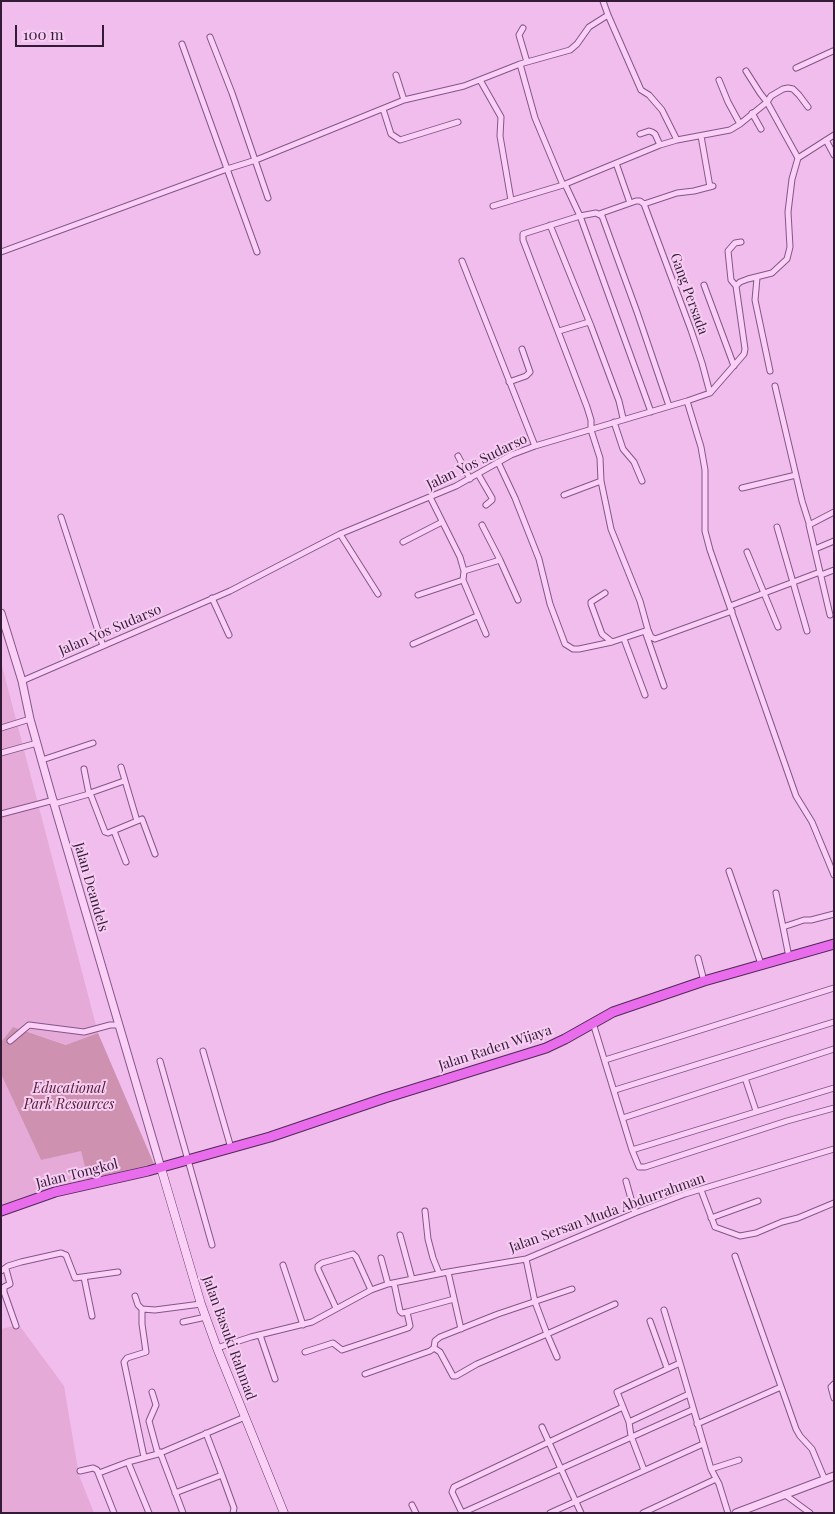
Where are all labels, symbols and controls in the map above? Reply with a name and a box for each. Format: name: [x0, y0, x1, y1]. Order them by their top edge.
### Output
scale bar: [18, 15, 106, 47]
text: 100 m: [23, 24, 64, 44]
street label: Gang Persada: [666, 251, 712, 337]
street label: Jalan Yos Sudarso: [424, 430, 530, 494]
street label: Jalan Yos Sudarso: [56, 601, 164, 659]
street label: Jalan Deandels: [70, 840, 112, 934]
street label: Jalan Raden Wijaya: [436, 1022, 554, 1074]
park label: Educational Park Resources: [24, 1081, 114, 1114]
street label: Jalan Tongkol: [34, 1156, 120, 1192]
street label: Jalan Sersan Muda Abdurrahman: [507, 1170, 707, 1256]
street label: Jalan Basuki Rahmad: [199, 1273, 259, 1403]

